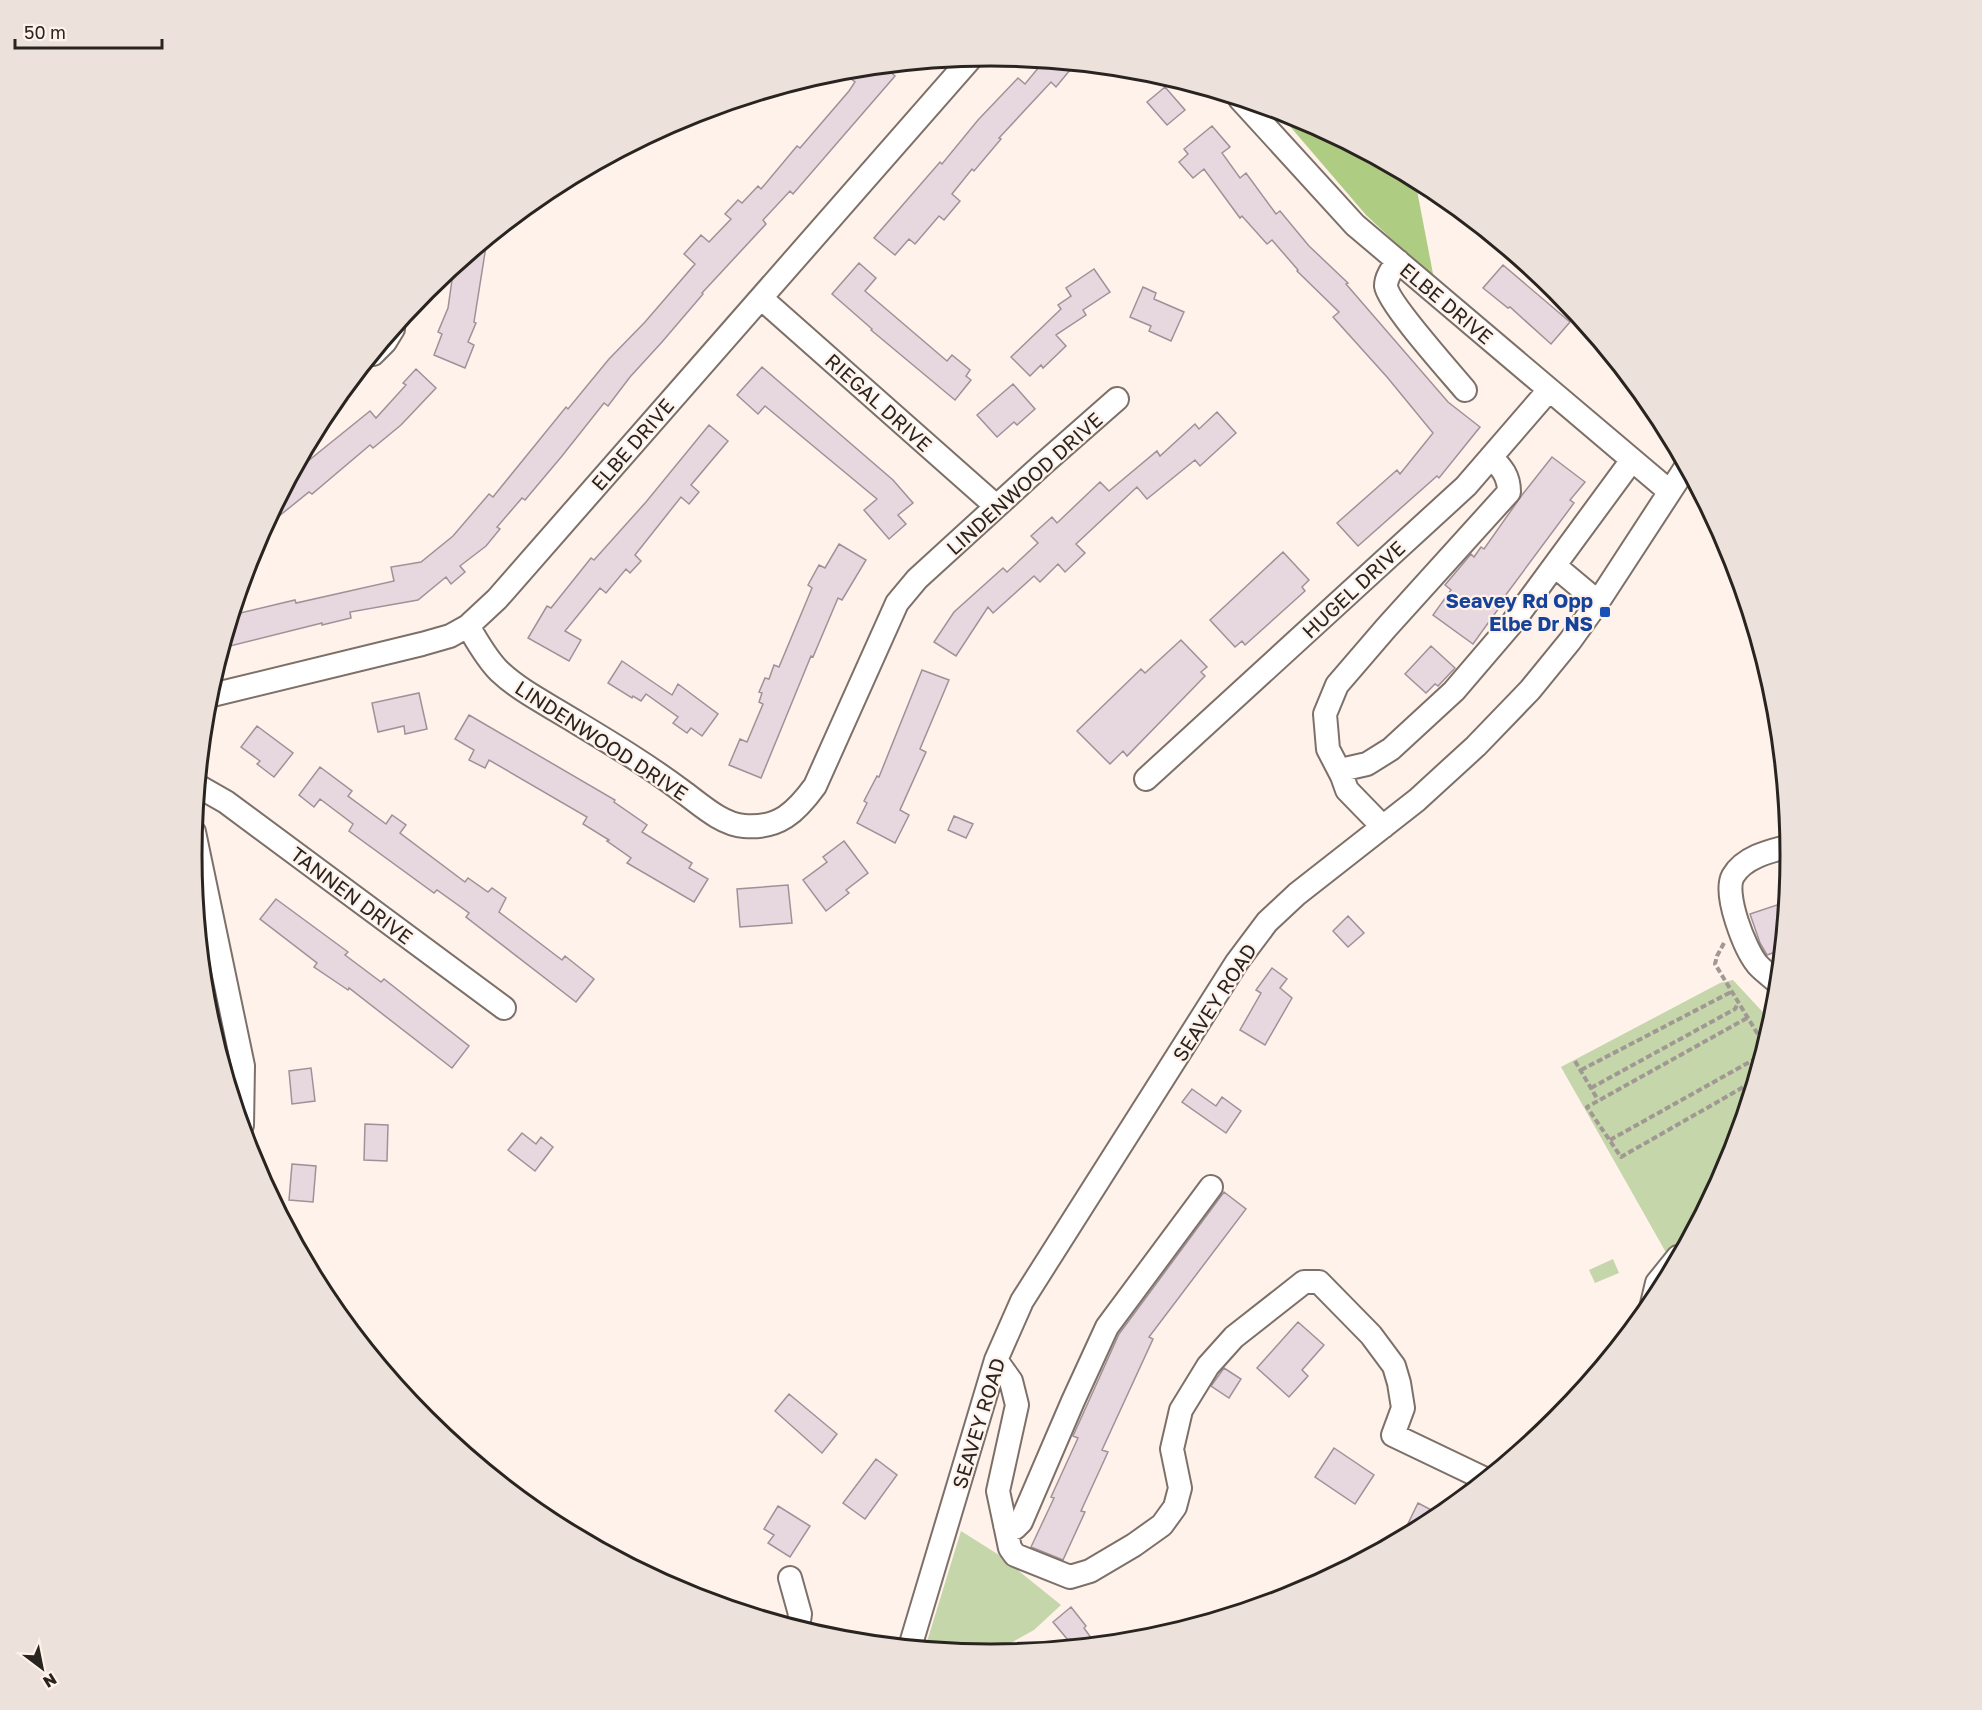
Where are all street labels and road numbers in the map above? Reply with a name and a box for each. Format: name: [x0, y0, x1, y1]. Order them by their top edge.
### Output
street label: ELBE DRIVE: [1396, 257, 1498, 349]
street label: RIEGAL DRIVE: [821, 348, 937, 456]
street label: ELBE DRIVE: [586, 393, 678, 495]
street label: LINDENWOOD DRIVE: [941, 407, 1107, 559]
street label: HUGEL DRIVE: [1297, 535, 1409, 643]
street label: LINDENWOOD DRIVE: [511, 675, 693, 805]
street label: TANNEN DRIVE: [286, 841, 418, 949]
street label: SEAVEY ROAD: [1167, 939, 1261, 1065]
street label: SEAVEY ROAD: [947, 1355, 1009, 1491]

